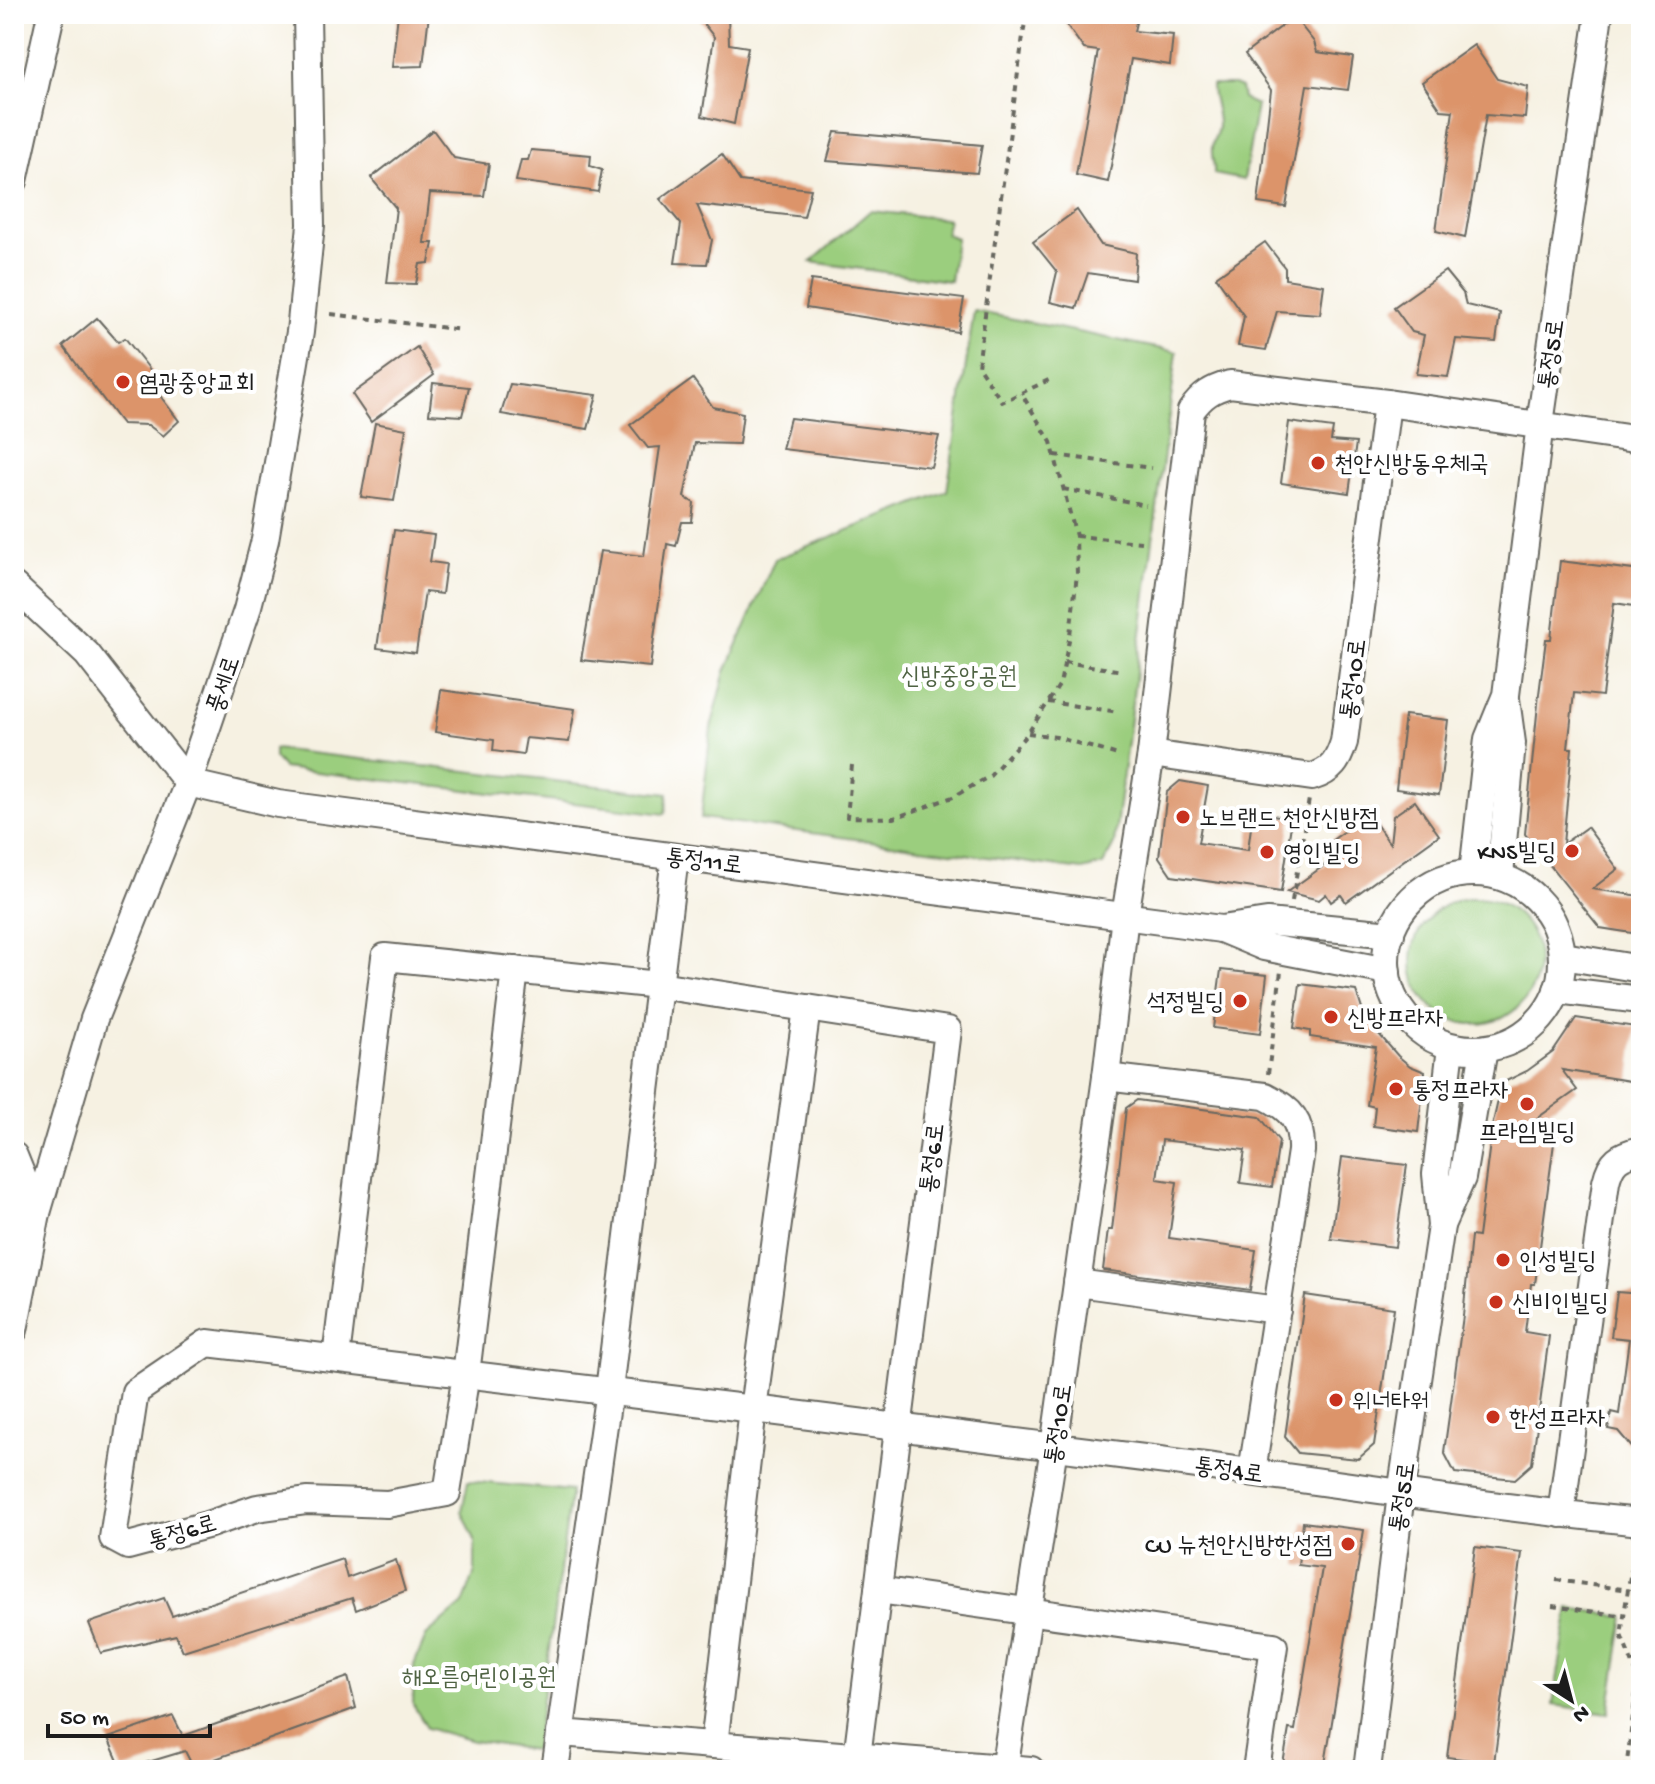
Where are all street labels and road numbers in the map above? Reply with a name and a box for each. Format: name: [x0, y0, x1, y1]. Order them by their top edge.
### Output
street label: 통정5로: [1534, 318, 1573, 391]
street label: 통정10로: [1336, 637, 1375, 722]
street label: 풍세로: [202, 653, 248, 717]
street label: 통정11로: [663, 844, 744, 883]
street label: 통정6로: [916, 1122, 953, 1195]
street label: 통정10로: [1040, 1382, 1080, 1467]
street label: 통정4로: [1192, 1453, 1265, 1492]
street label: 통정5로: [1385, 1461, 1424, 1534]
street label: 통정6로: [145, 1511, 221, 1558]

